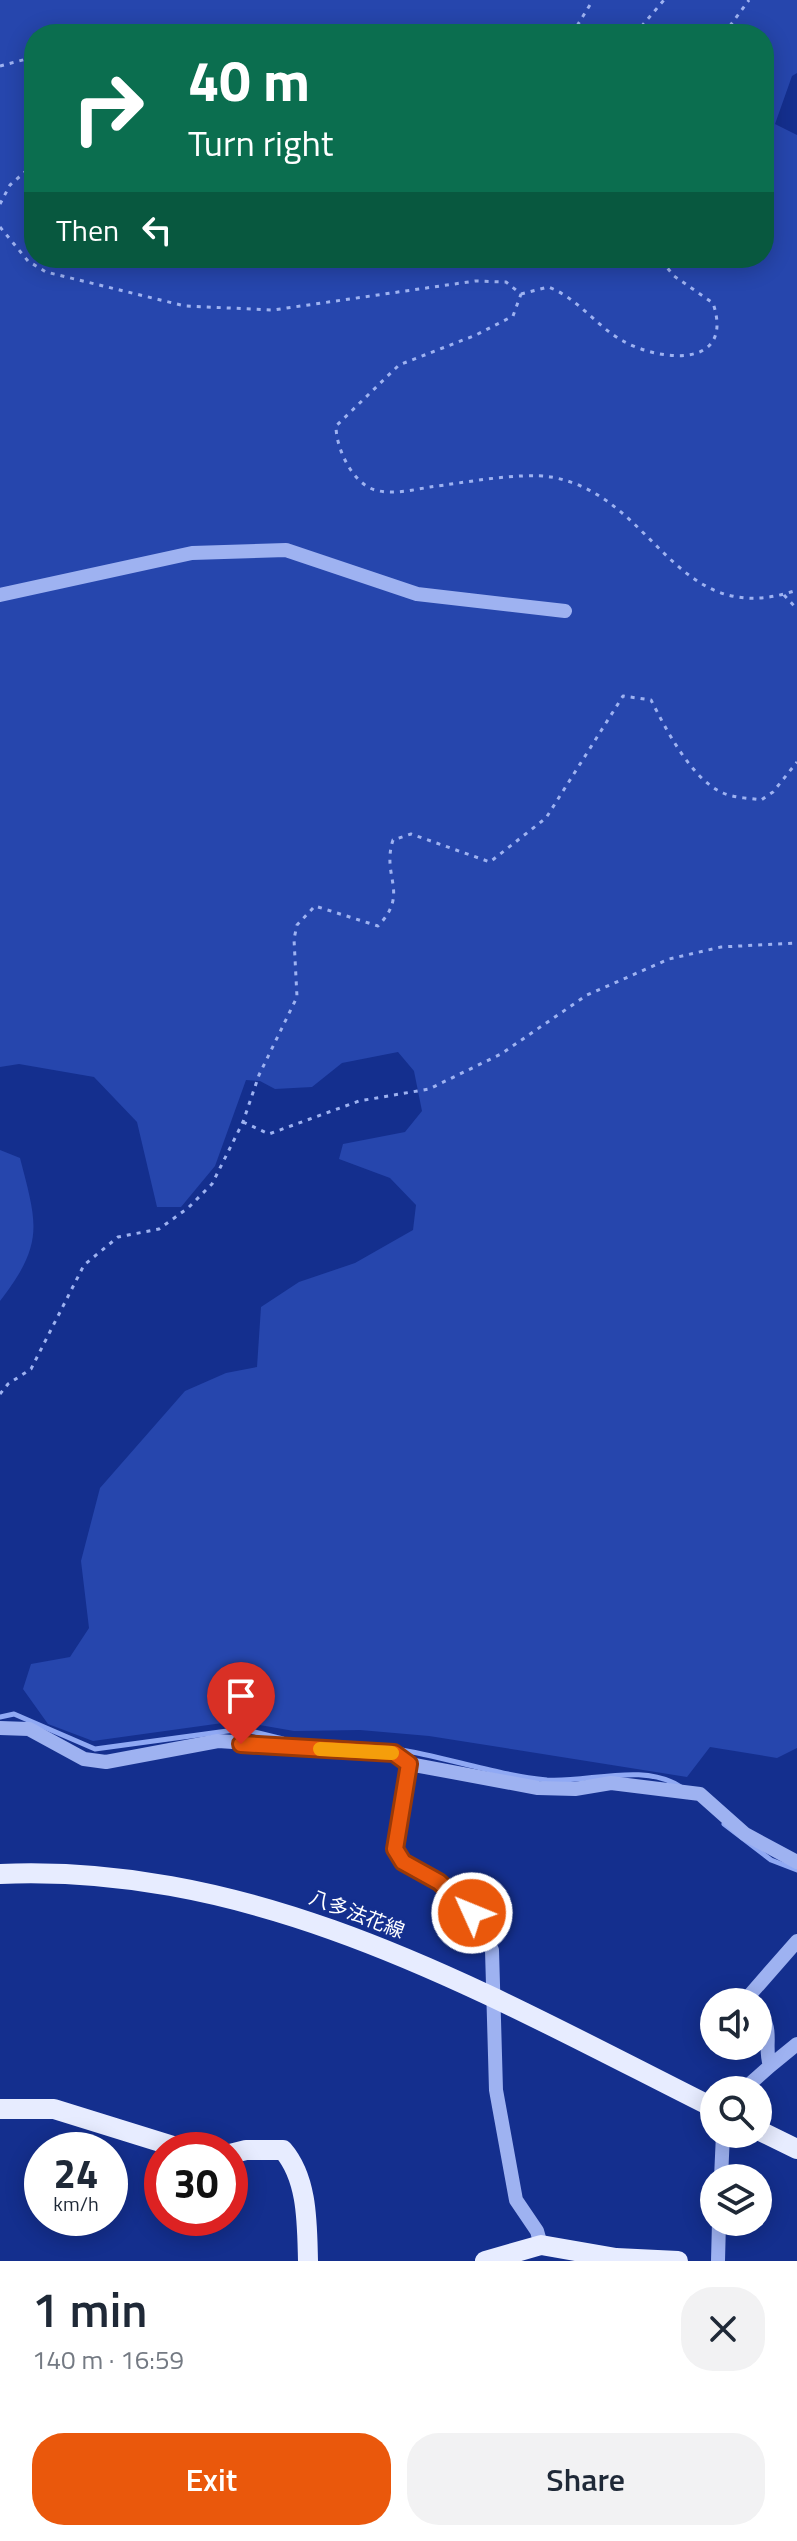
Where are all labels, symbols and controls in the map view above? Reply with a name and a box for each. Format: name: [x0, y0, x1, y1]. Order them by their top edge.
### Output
text: 40 m: [188, 38, 310, 123]
icon: right: [56, 56, 160, 160]
text: Turn right: [188, 115, 333, 170]
text: Then: [56, 207, 119, 253]
icon: left: [135, 208, 179, 252]
pin: [207, 1662, 275, 1744]
icon: arrive: [219, 1674, 263, 1718]
position arrow: [430, 1871, 514, 1955]
street label: 八多法花線: [305, 1881, 409, 1946]
map controls: [700, 1988, 772, 2236]
button: sound: [700, 1988, 772, 2060]
button: search: [700, 2076, 772, 2148]
speed limit sign: 30: [144, 2132, 248, 2236]
text: 24: [54, 2143, 98, 2204]
button: layers: [700, 2164, 772, 2236]
text: km/h: [53, 2188, 99, 2219]
text: 1 min: [32, 2273, 147, 2346]
button: close: [681, 2287, 765, 2371]
text: 140 m · 16:59: [32, 2340, 184, 2379]
button: Exit: [32, 2433, 391, 2525]
button: Share: [407, 2433, 765, 2525]

